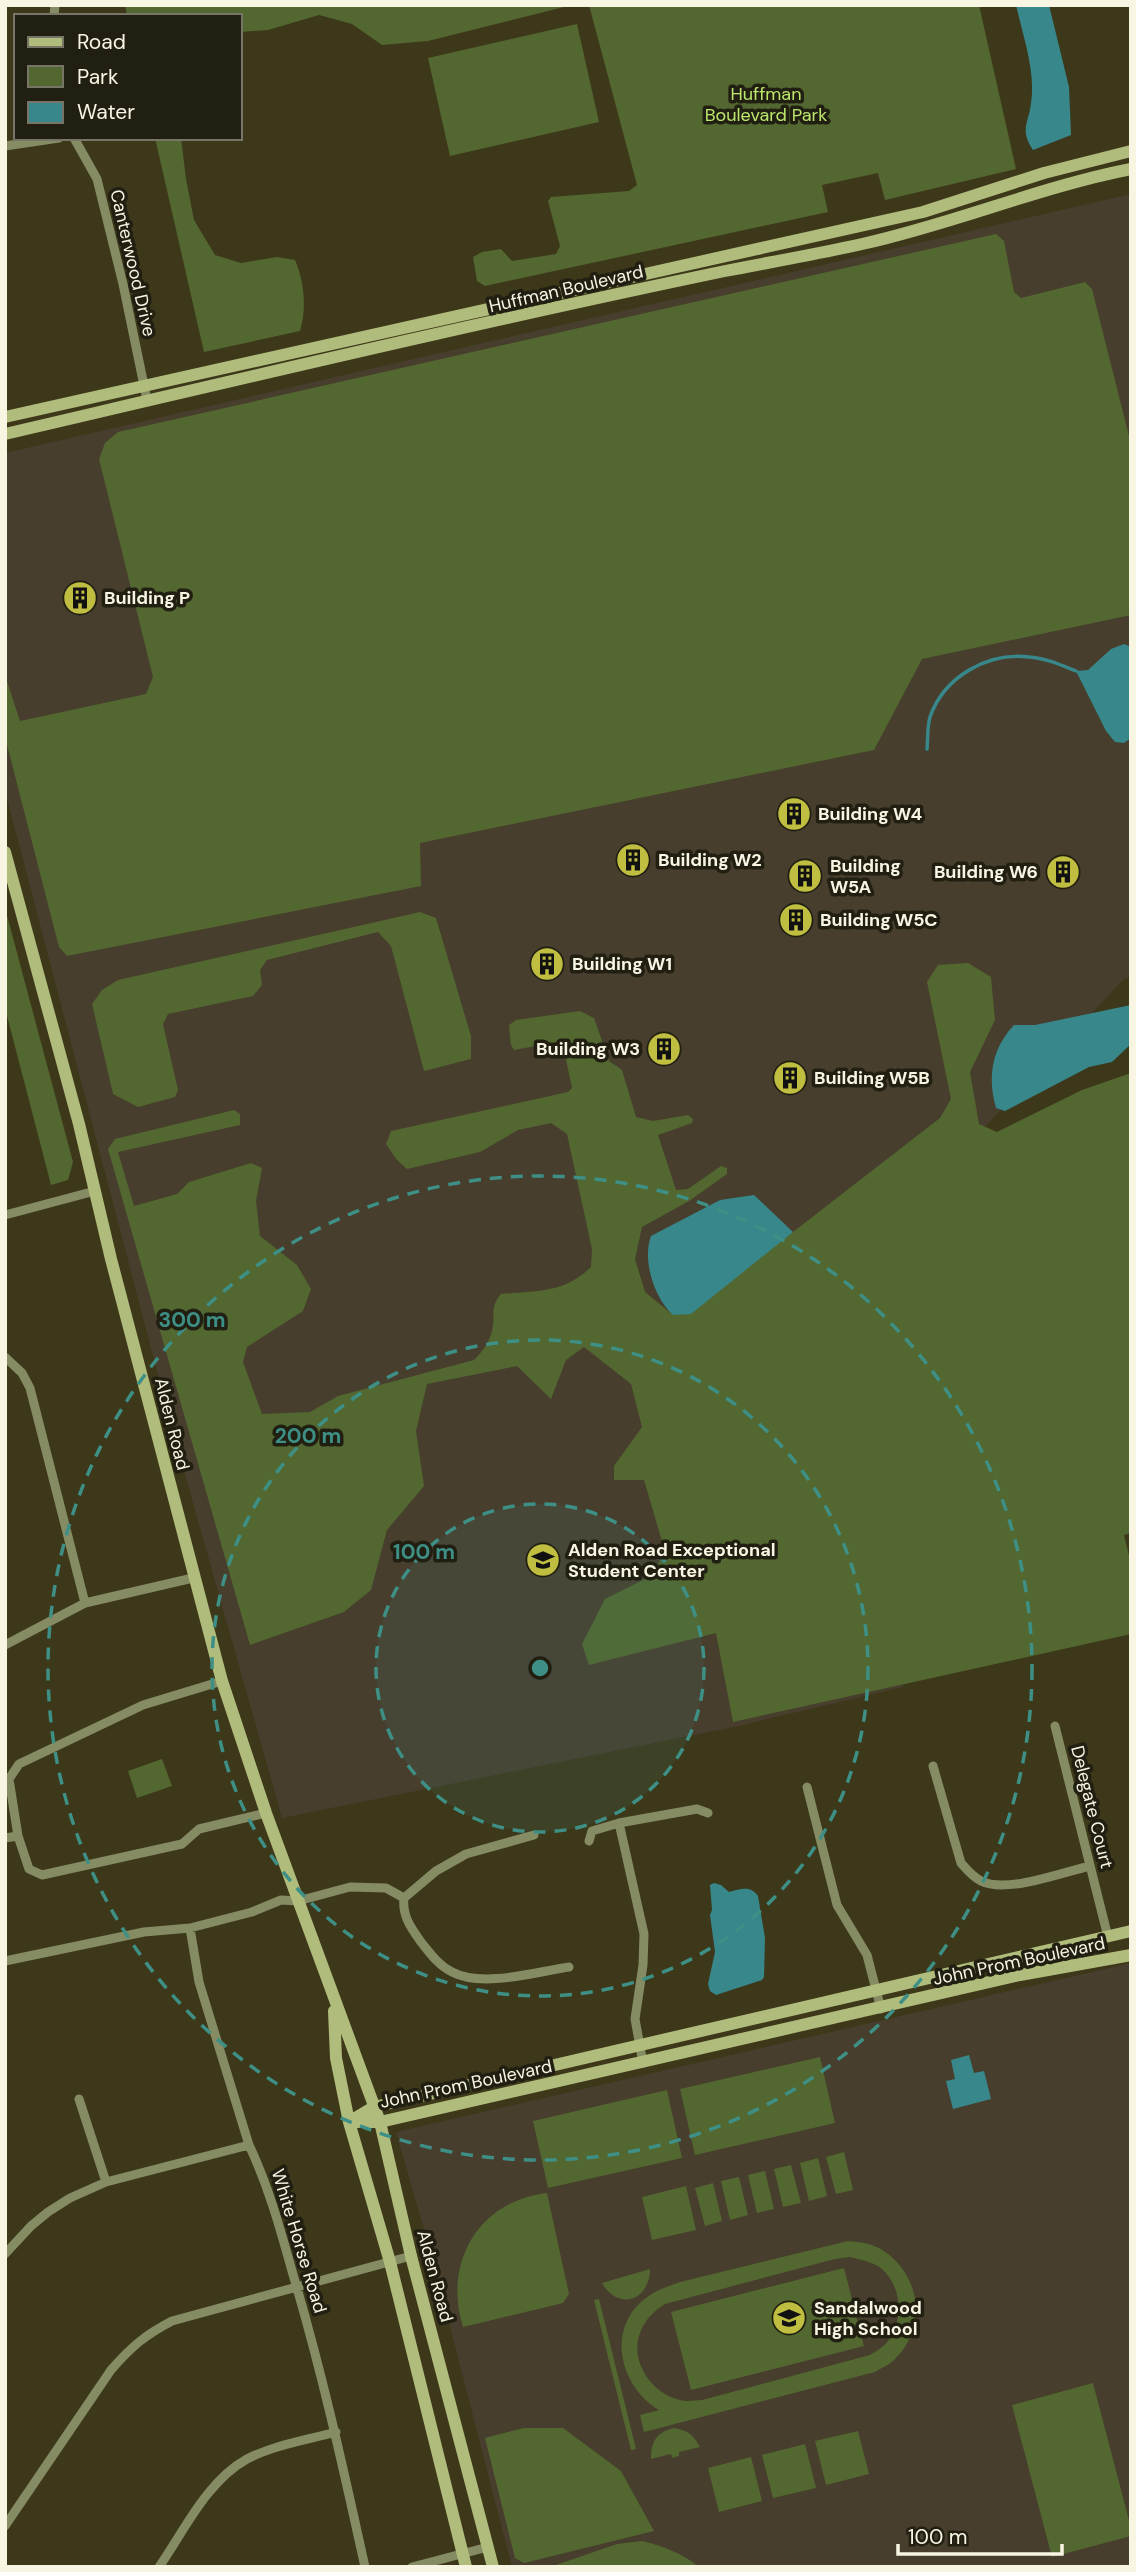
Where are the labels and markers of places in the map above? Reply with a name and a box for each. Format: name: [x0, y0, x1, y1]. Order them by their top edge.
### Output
building icon: Building P: [61, 579, 99, 617]
place label: Building P: [104, 586, 190, 610]
building icon: Building W4: [775, 795, 813, 833]
place label: Building W4: [818, 802, 923, 826]
building icon: Building W2: [614, 841, 652, 879]
place label: Building W2: [658, 848, 762, 872]
building icon: Building W6: [1044, 853, 1082, 891]
place label: Building W5A: [830, 854, 901, 899]
building icon: Building W5A: [786, 857, 824, 895]
place label: Building W6: [934, 860, 1038, 884]
building icon: Building W5C: [777, 901, 815, 939]
place label: Building W5C: [820, 908, 938, 932]
building icon: Building W1: [528, 945, 566, 983]
place label: Building W1: [572, 952, 672, 976]
building icon: Building W3: [645, 1030, 683, 1068]
place label: Building W3: [536, 1037, 640, 1061]
building icon: Building W5B: [771, 1059, 809, 1097]
place label: Building W5B: [814, 1066, 930, 1090]
place label: Alden Road Exceptional Student Center: [568, 1538, 776, 1583]
school or university icon: Alden Road Exceptional Student Center: [524, 1541, 562, 1579]
centre of rings: [528, 1656, 552, 1680]
place label: Sandalwood High School: [814, 2296, 922, 2341]
school or university icon: Sandalwood High School: [770, 2299, 808, 2337]

